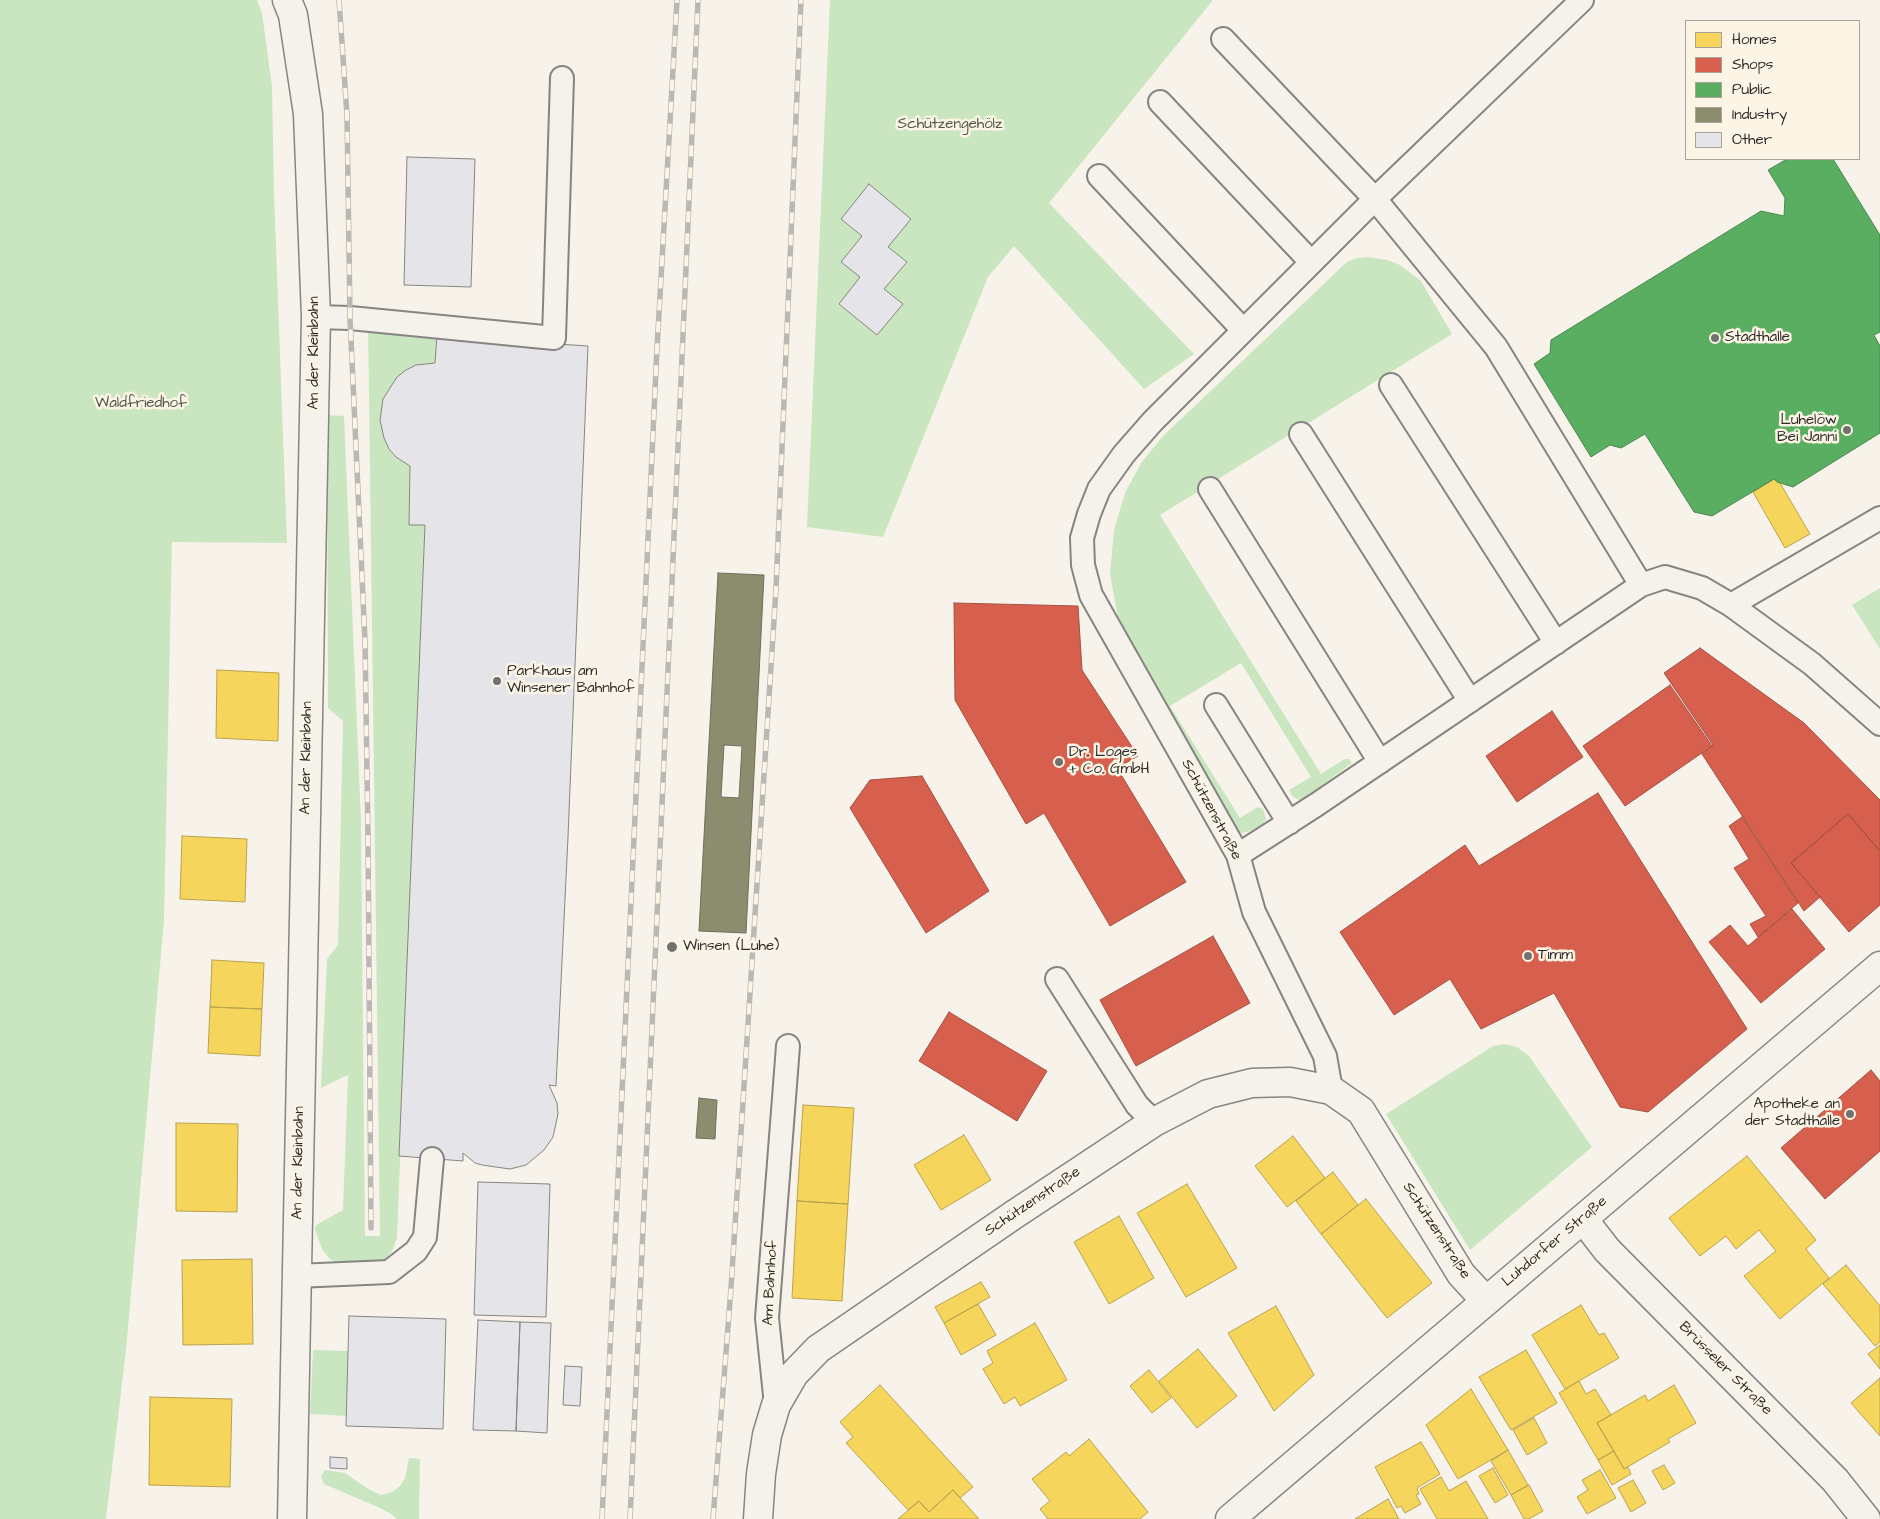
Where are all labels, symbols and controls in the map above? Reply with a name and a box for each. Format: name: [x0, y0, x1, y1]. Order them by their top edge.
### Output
legend: [1685, 20, 1860, 160]
text: Homes: [1732, 29, 1777, 50]
text: Shops: [1732, 54, 1773, 75]
text: Public: [1732, 79, 1772, 100]
text: Industry: [1732, 104, 1787, 125]
park label: Schützengehölz: [898, 116, 1002, 134]
text: Other: [1732, 129, 1772, 150]
street label: An der Kleinbahn: [306, 296, 324, 410]
place label: Stadthalle: [1725, 329, 1790, 347]
marker: Stadthalle: [1709, 332, 1721, 344]
park label: Waldfriedhof: [95, 395, 187, 413]
place label: Luhelöw Bei Janni: [1777, 412, 1837, 447]
marker: Luhelöw Bei Janni: [1841, 424, 1853, 436]
place label: Parkhaus am Winsener Bahnhof: [507, 663, 634, 698]
marker: Parkhaus am Winsener Bahnhof: [491, 675, 503, 687]
street label: An der Kleinbahn: [297, 701, 317, 815]
place label: Dr. Loges + Co. GmbH: [1069, 744, 1150, 779]
marker: Dr. Loges + Co. GmbH: [1053, 756, 1065, 768]
street label: Schützenstraße: [1177, 757, 1245, 863]
place label: Winsen (Luhe): [683, 938, 779, 956]
marker: Winsen (Luhe): [665, 940, 679, 954]
place label: Timm: [1538, 947, 1573, 965]
marker: Timm: [1522, 950, 1534, 962]
place label: Apotheke an der Stadthalle: [1745, 1096, 1840, 1131]
street label: An der Kleinbahn: [289, 1106, 309, 1220]
marker: Apotheke an der Stadthalle: [1844, 1108, 1856, 1120]
street label: Schützenstraße: [982, 1163, 1084, 1241]
street label: Schützenstraße: [1398, 1179, 1474, 1283]
street label: Luhdorfer Straße: [1499, 1193, 1611, 1291]
street label: Am Bahnhof: [760, 1240, 782, 1326]
street label: Brüsseler Straße: [1674, 1318, 1776, 1420]

